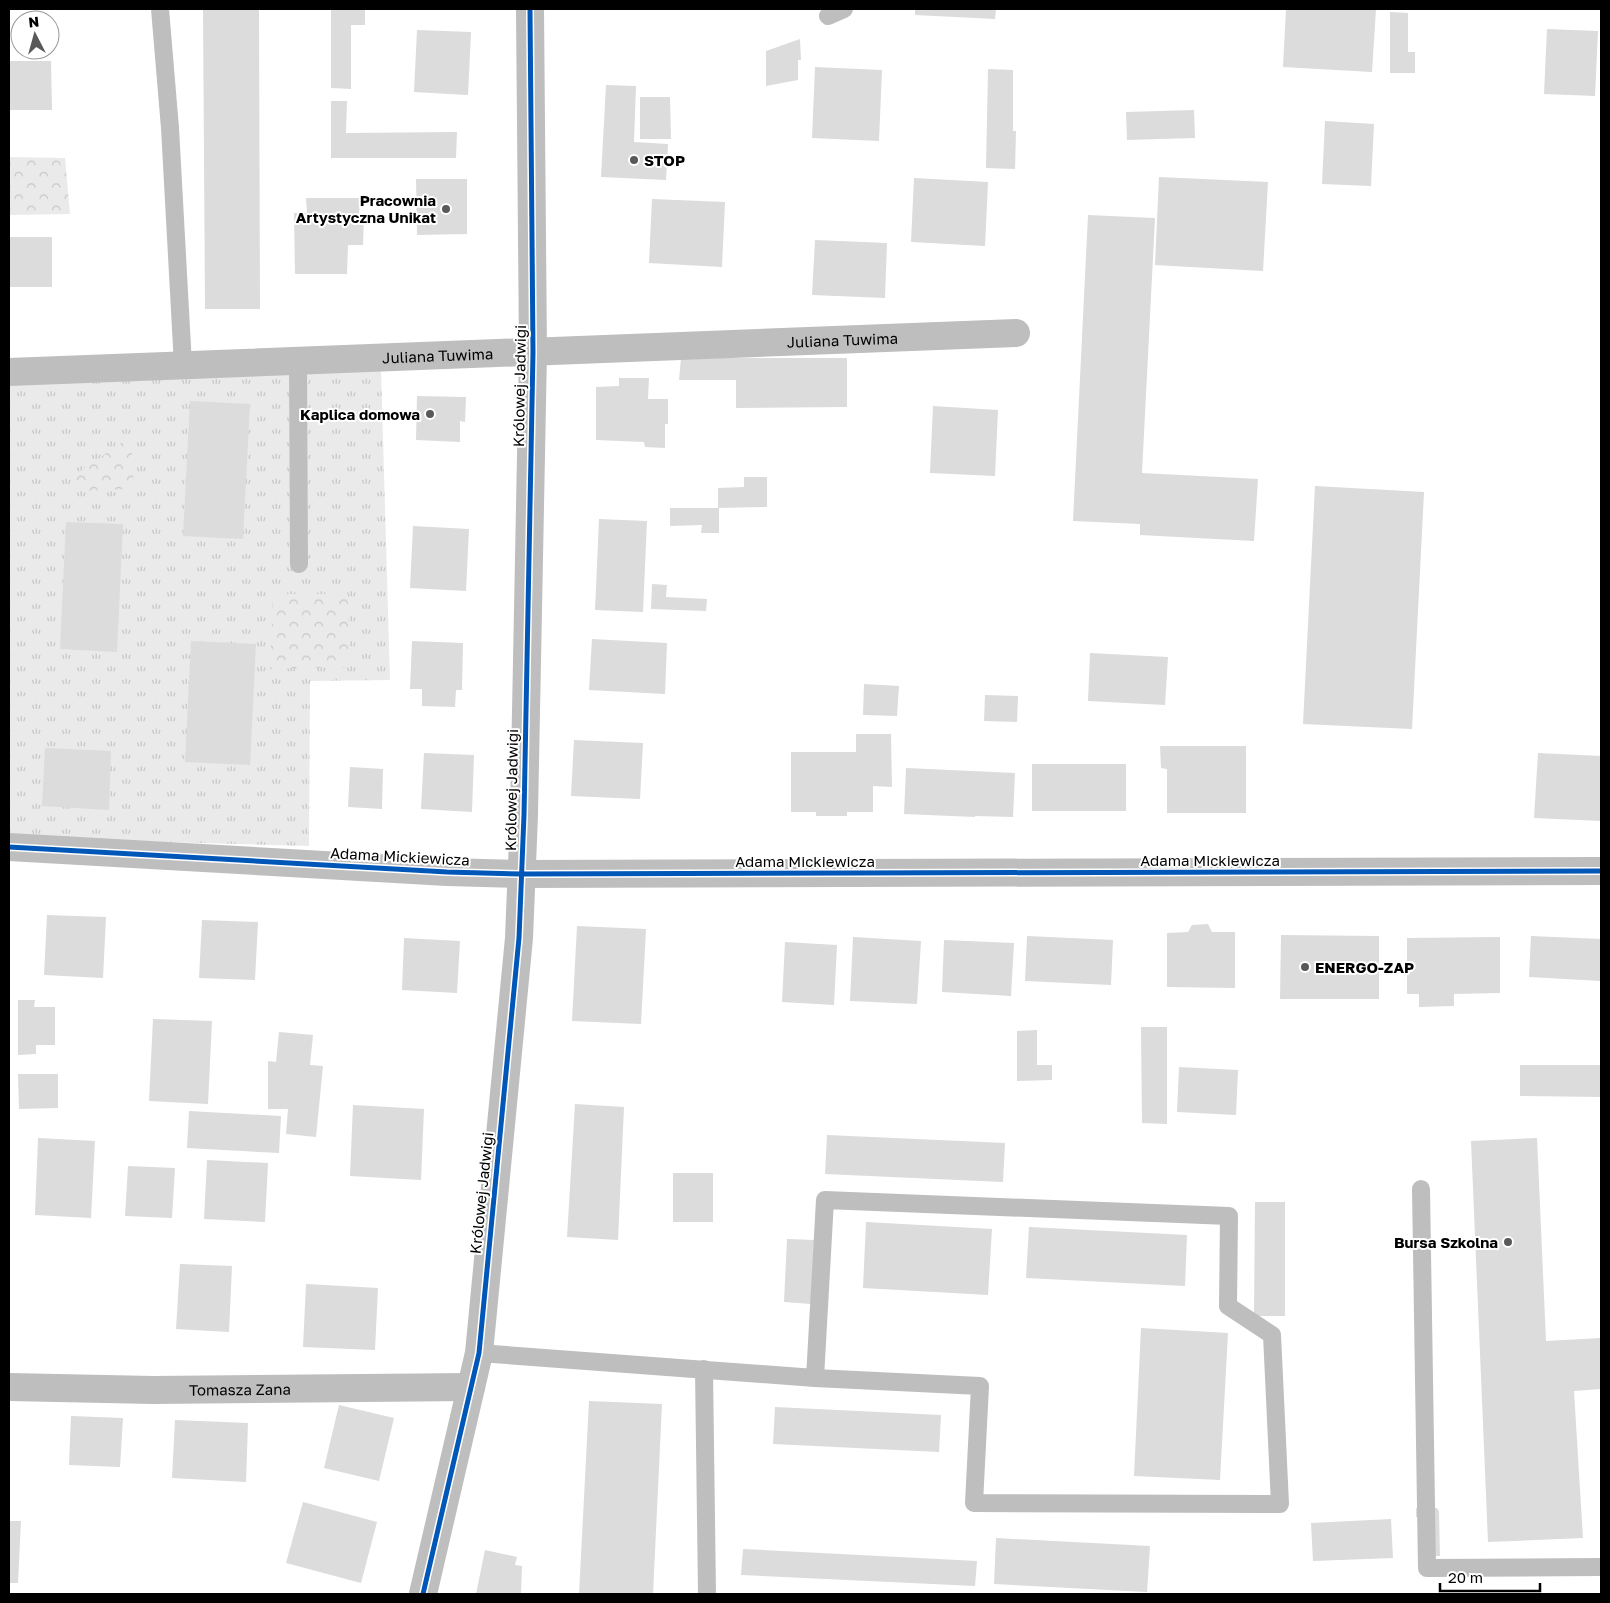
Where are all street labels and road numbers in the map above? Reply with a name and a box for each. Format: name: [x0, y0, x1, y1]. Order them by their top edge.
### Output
street label: Królowej Jadwigi: [509, 325, 529, 447]
street label: Juliana Tuwima: [786, 329, 898, 351]
street label: Juliana Tuwima: [382, 344, 494, 367]
street label: Królowej Jadwigi: [501, 729, 521, 851]
street label: Adama Mickiewicza: [330, 843, 470, 869]
street label: Adama Mickiewicza: [1140, 851, 1280, 869]
street label: Adama Mickiewicza: [735, 852, 875, 870]
street label: Królowej Jadwigi: [466, 1131, 496, 1255]
street label: Tomasza Zana: [189, 1380, 291, 1399]

